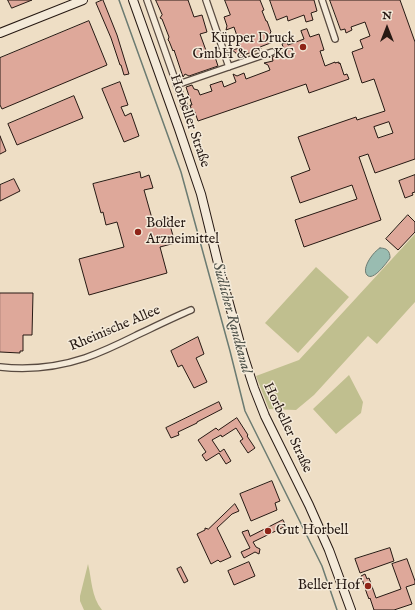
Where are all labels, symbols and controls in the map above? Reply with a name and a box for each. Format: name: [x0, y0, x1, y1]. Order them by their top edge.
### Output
north arrow: [367, 8, 407, 48]
text: N: [382, 9, 392, 23]
place label: Küpper Druck GmbH & Co. KG: [193, 31, 295, 64]
marker: Küpper Druck GmbH & Co. KG: [298, 42, 308, 52]
street label: Horbeller Straße: [165, 72, 213, 170]
place label: Bolder Arzneimittel: [146, 216, 219, 248]
marker: Bolder Arzneimittel: [133, 227, 143, 237]
water label: Südlicher Randkanal: [208, 261, 254, 375]
street label: Rheinische Allee: [67, 302, 163, 356]
street label: Horbeller Straße: [259, 380, 315, 476]
place label: Gut Horbell: [276, 523, 348, 539]
marker: Gut Horbell: [263, 526, 273, 536]
place label: Beller Hof: [298, 578, 360, 594]
marker: Beller Hof: [363, 581, 373, 591]

